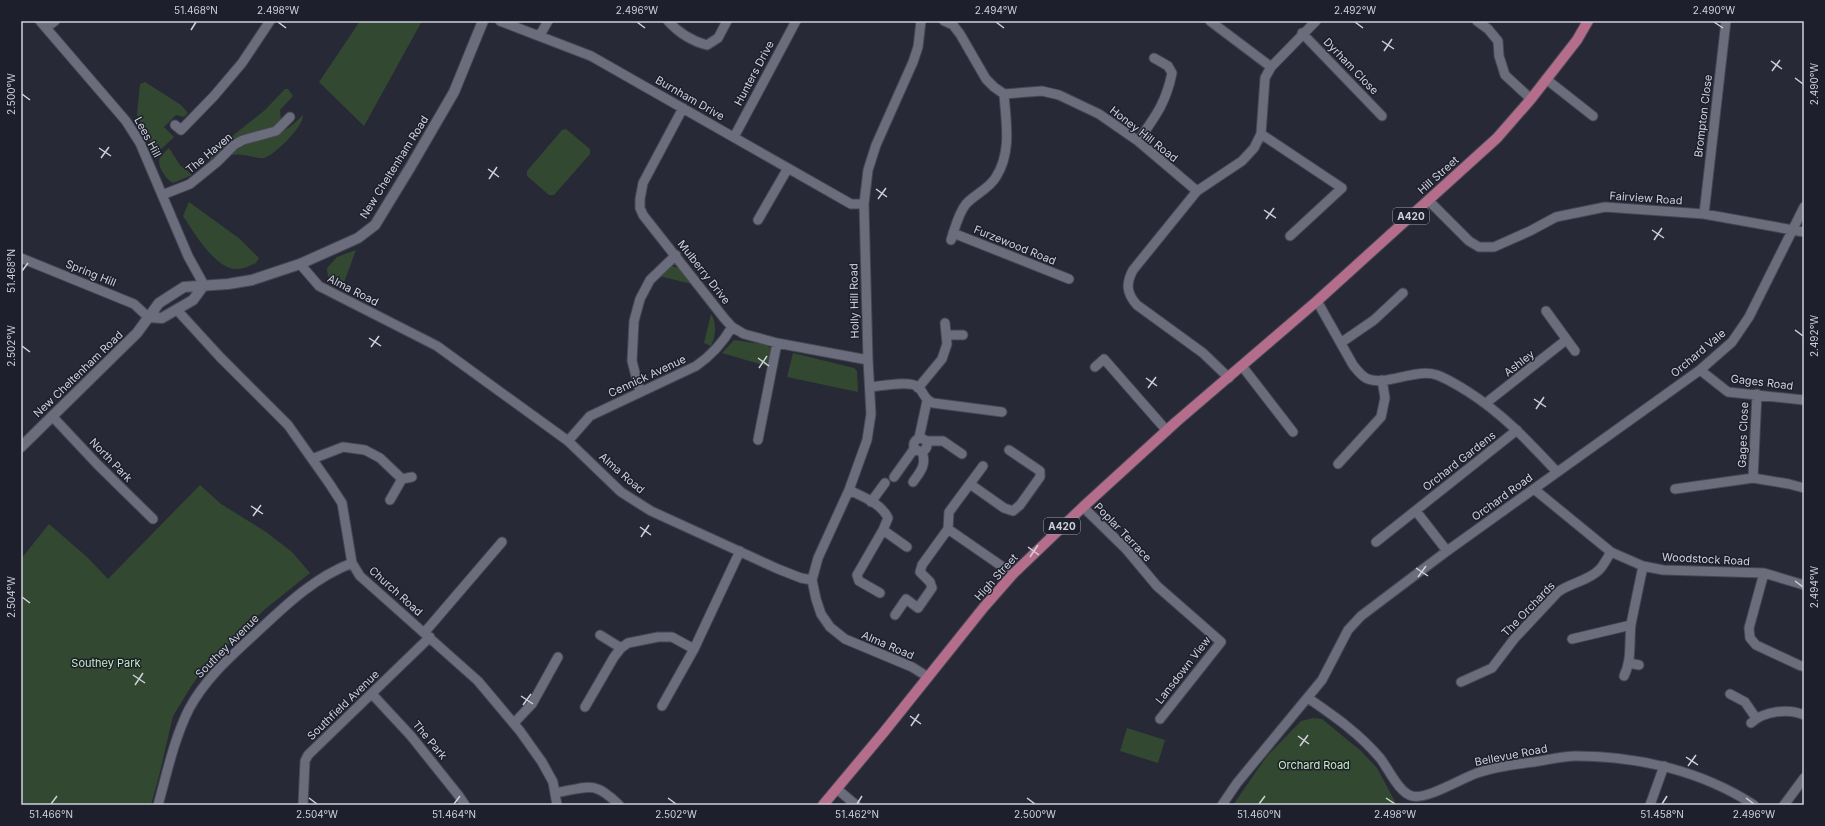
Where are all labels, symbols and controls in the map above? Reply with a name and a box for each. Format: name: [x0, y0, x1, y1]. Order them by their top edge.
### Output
text: 51.468°N: [174, 4, 218, 16]
text: 2.498°W: [257, 4, 299, 16]
text: 2.496°W: [616, 4, 658, 16]
text: 2.494°W: [975, 4, 1017, 16]
text: 2.492°W: [1334, 4, 1376, 16]
text: 2.490°W: [1693, 4, 1735, 16]
street label: Dyrham Close: [1320, 35, 1382, 97]
street label: Hunters Drive: [731, 38, 777, 108]
text: 2.490°W: [1808, 63, 1820, 105]
text: 2.500°W: [5, 73, 17, 115]
street label: Burnham Drive: [653, 73, 727, 123]
street label: Brompton Close: [1691, 74, 1715, 158]
street label: Honey Hill Road: [1107, 103, 1181, 165]
street label: New Cheltenham Road: [357, 113, 431, 221]
street label: Lees Hill: [131, 114, 165, 160]
street label: The Haven: [183, 130, 235, 176]
street label: Hill Street: [1415, 153, 1462, 197]
street label: Fairview Road: [1609, 188, 1683, 208]
road number: A420: [1393, 208, 1429, 224]
street label: Furzewood Road: [972, 222, 1058, 268]
street label: Mulberry Drive: [675, 237, 733, 307]
text: 51.468°N: [5, 249, 17, 293]
street label: Spring Hill: [64, 257, 118, 289]
street label: Holly Hill Road: [846, 263, 862, 339]
street label: Alma Road: [325, 271, 381, 309]
text: 2.492°W: [1808, 315, 1820, 357]
text: 2.502°W: [5, 325, 17, 367]
street label: Orchard Vale: [1668, 326, 1728, 380]
street label: New Cheltenham Road: [30, 328, 126, 420]
street label: Ashley: [1501, 347, 1537, 379]
street label: Cennick Avenue: [606, 352, 688, 400]
street label: Gages Road: [1730, 371, 1794, 393]
street label: Gages Close: [1735, 402, 1751, 468]
street label: Orchard Gardens: [1420, 428, 1498, 494]
street label: North Park: [87, 435, 135, 485]
street label: Alma Road: [596, 449, 648, 497]
street label: Orchard Road: [1469, 470, 1535, 524]
street label: Poplar Terrace: [1091, 500, 1155, 564]
road number: A420: [1044, 518, 1080, 534]
street label: High Street: [971, 550, 1021, 603]
street label: Woodstock Road: [1662, 550, 1750, 568]
street label: Church Road: [366, 563, 426, 619]
text: 2.494°W: [1808, 566, 1820, 608]
text: 2.504°W: [5, 576, 17, 618]
street label: The Orchards: [1498, 578, 1558, 639]
street label: Southey Avenue: [192, 611, 262, 681]
street label: Alma Road: [860, 628, 916, 662]
street label: Lansdown View: [1152, 633, 1214, 707]
park label: Southey Park: [71, 656, 141, 670]
street label: Southfield Avenue: [304, 667, 382, 743]
street label: The Park: [410, 718, 450, 762]
street label: Bellevue Road: [1473, 741, 1549, 769]
park label: Orchard Road: [1278, 758, 1350, 772]
text: 51.466°N: [29, 808, 73, 820]
text: 2.504°W: [296, 808, 338, 820]
text: 51.464°N: [432, 808, 476, 820]
text: 2.502°W: [655, 808, 697, 820]
text: 51.462°N: [835, 808, 879, 820]
text: 2.500°W: [1014, 808, 1056, 820]
text: 51.460°N: [1237, 808, 1281, 820]
text: 2.498°W: [1374, 808, 1416, 820]
text: 51.458°N: [1640, 808, 1684, 820]
text: 2.496°W: [1733, 808, 1775, 820]

